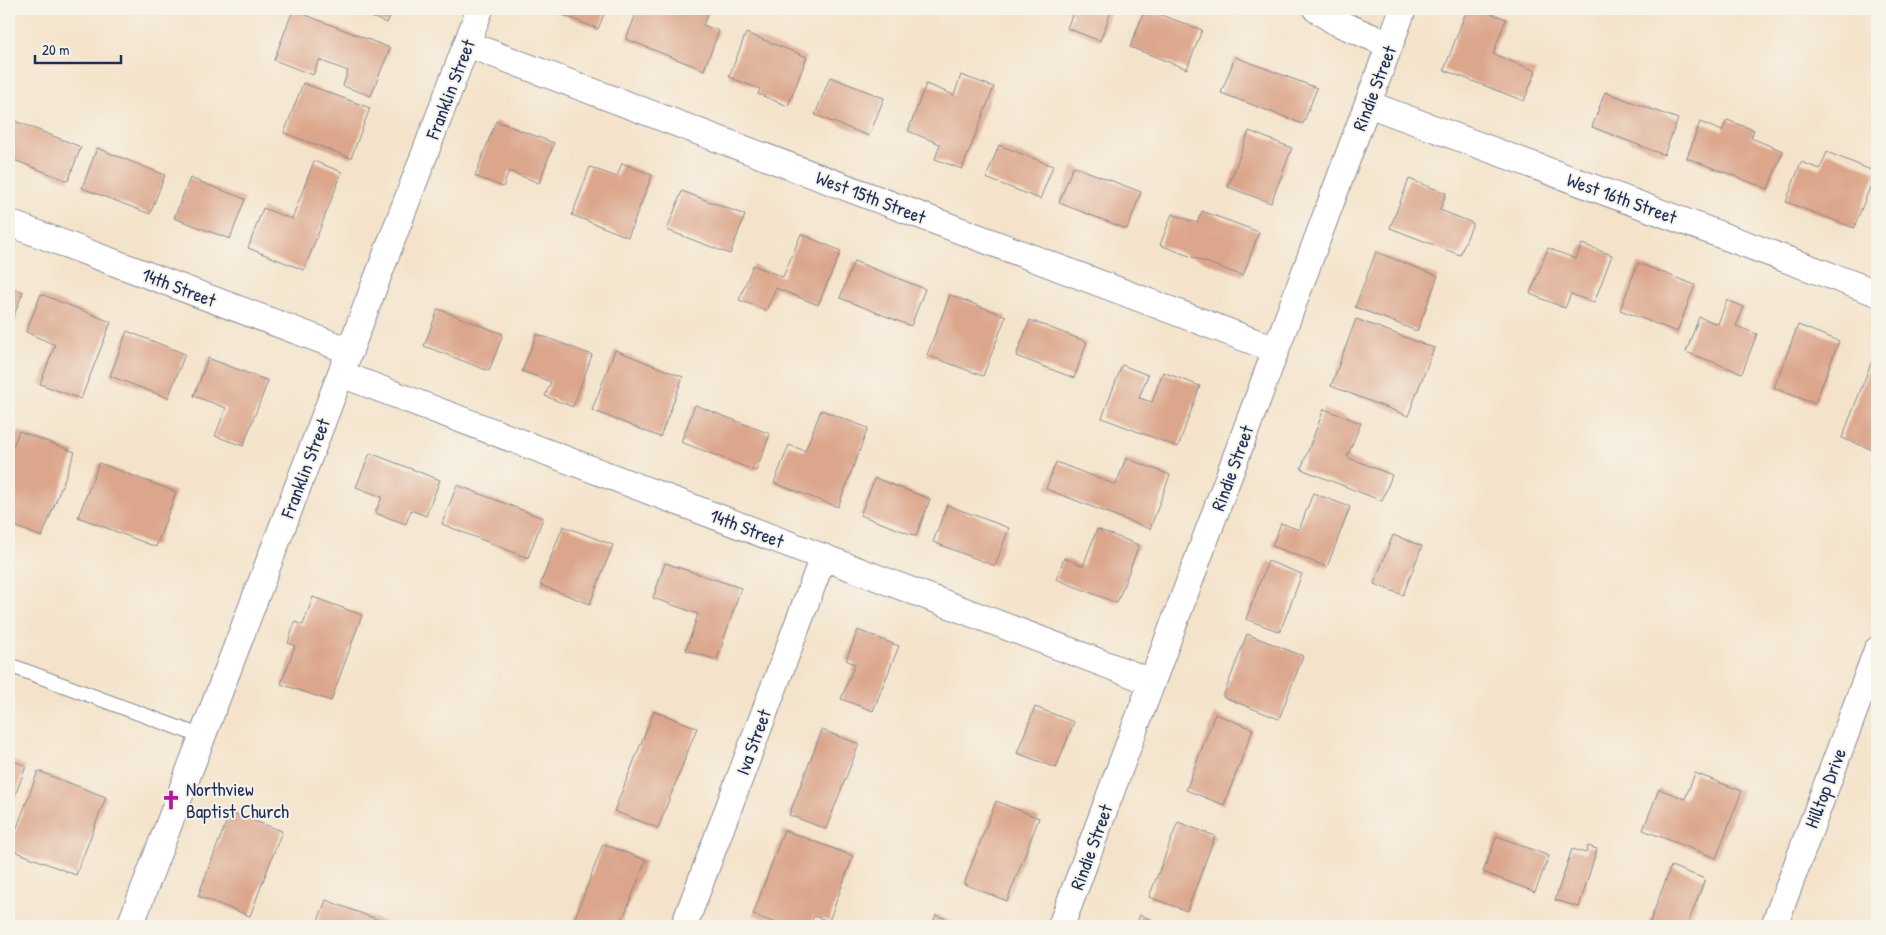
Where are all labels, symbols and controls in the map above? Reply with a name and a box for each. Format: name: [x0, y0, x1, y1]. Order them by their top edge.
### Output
scale bar: [35, 32, 121, 64]
street label: Franklin Street: [419, 35, 481, 144]
text: 20 m: [42, 39, 69, 60]
street label: Rindie Street: [1346, 41, 1402, 134]
street label: West 15th Street: [812, 164, 930, 230]
street label: West 16th Street: [1563, 166, 1681, 230]
street label: 14th Street: [138, 261, 220, 313]
street label: Franklin Street: [274, 414, 336, 523]
street label: Rindie Street: [1205, 421, 1260, 514]
street label: 14th Street: [706, 502, 788, 554]
street label: Iva Street: [729, 705, 777, 778]
street label: Hilltop Drive: [1798, 744, 1852, 832]
place label: Northview Baptist Church: [186, 776, 289, 824]
church icon: Northview Baptist Church: [160, 789, 182, 811]
street label: Rindie Street: [1064, 800, 1119, 893]

